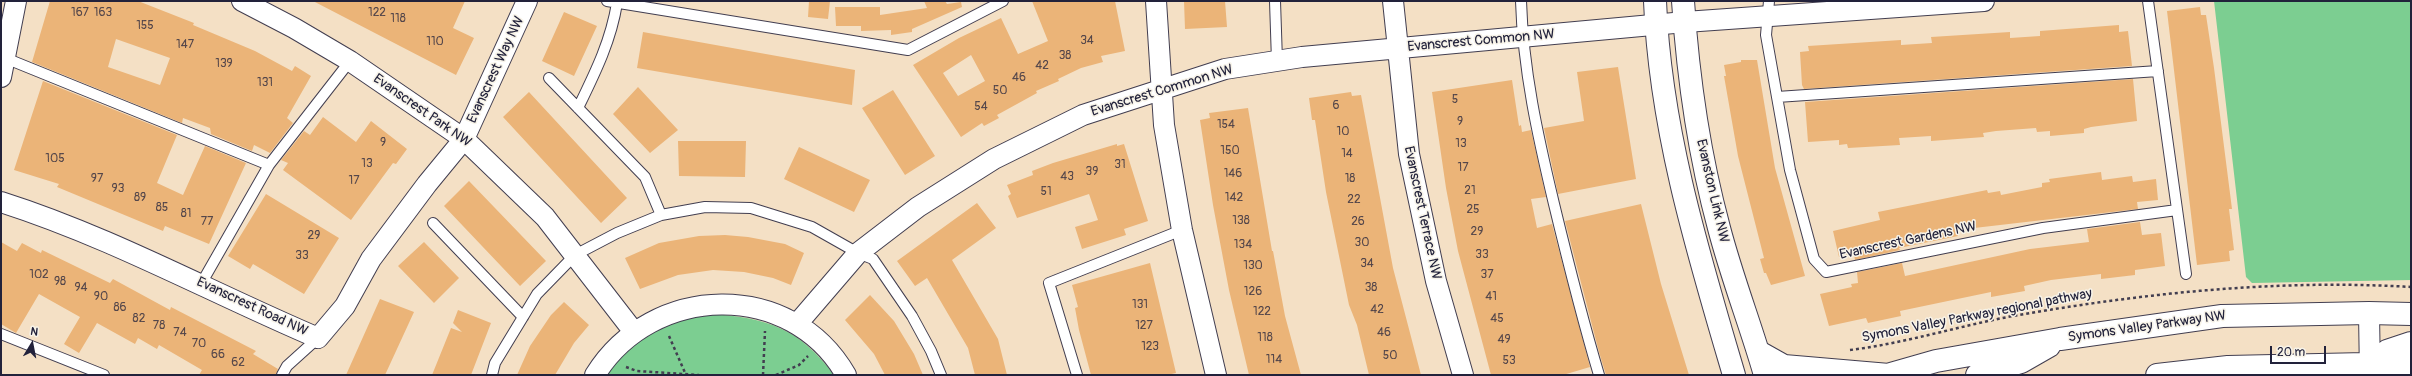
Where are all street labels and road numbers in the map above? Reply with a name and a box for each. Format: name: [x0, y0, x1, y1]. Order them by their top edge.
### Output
street label: Evanscrest Way NW: [464, 14, 528, 126]
street label: Evanscrest Common NW: [1407, 26, 1555, 56]
street label: Evanscrest Common NW: [1089, 61, 1235, 121]
street label: Evanscrest Park NW: [370, 71, 474, 151]
street label: Evanston Link NW: [1692, 137, 1732, 245]
street label: Evanscrest Terrace NW: [1400, 145, 1444, 281]
street label: Evanscrest Gardens NW: [1838, 218, 1978, 264]
street label: Evanscrest Road NW: [194, 274, 310, 340]
street label: Symons Valley Parkway regional pathway: [1861, 285, 2093, 347]
street label: Symons Valley Parkway NW: [2067, 308, 2227, 346]

